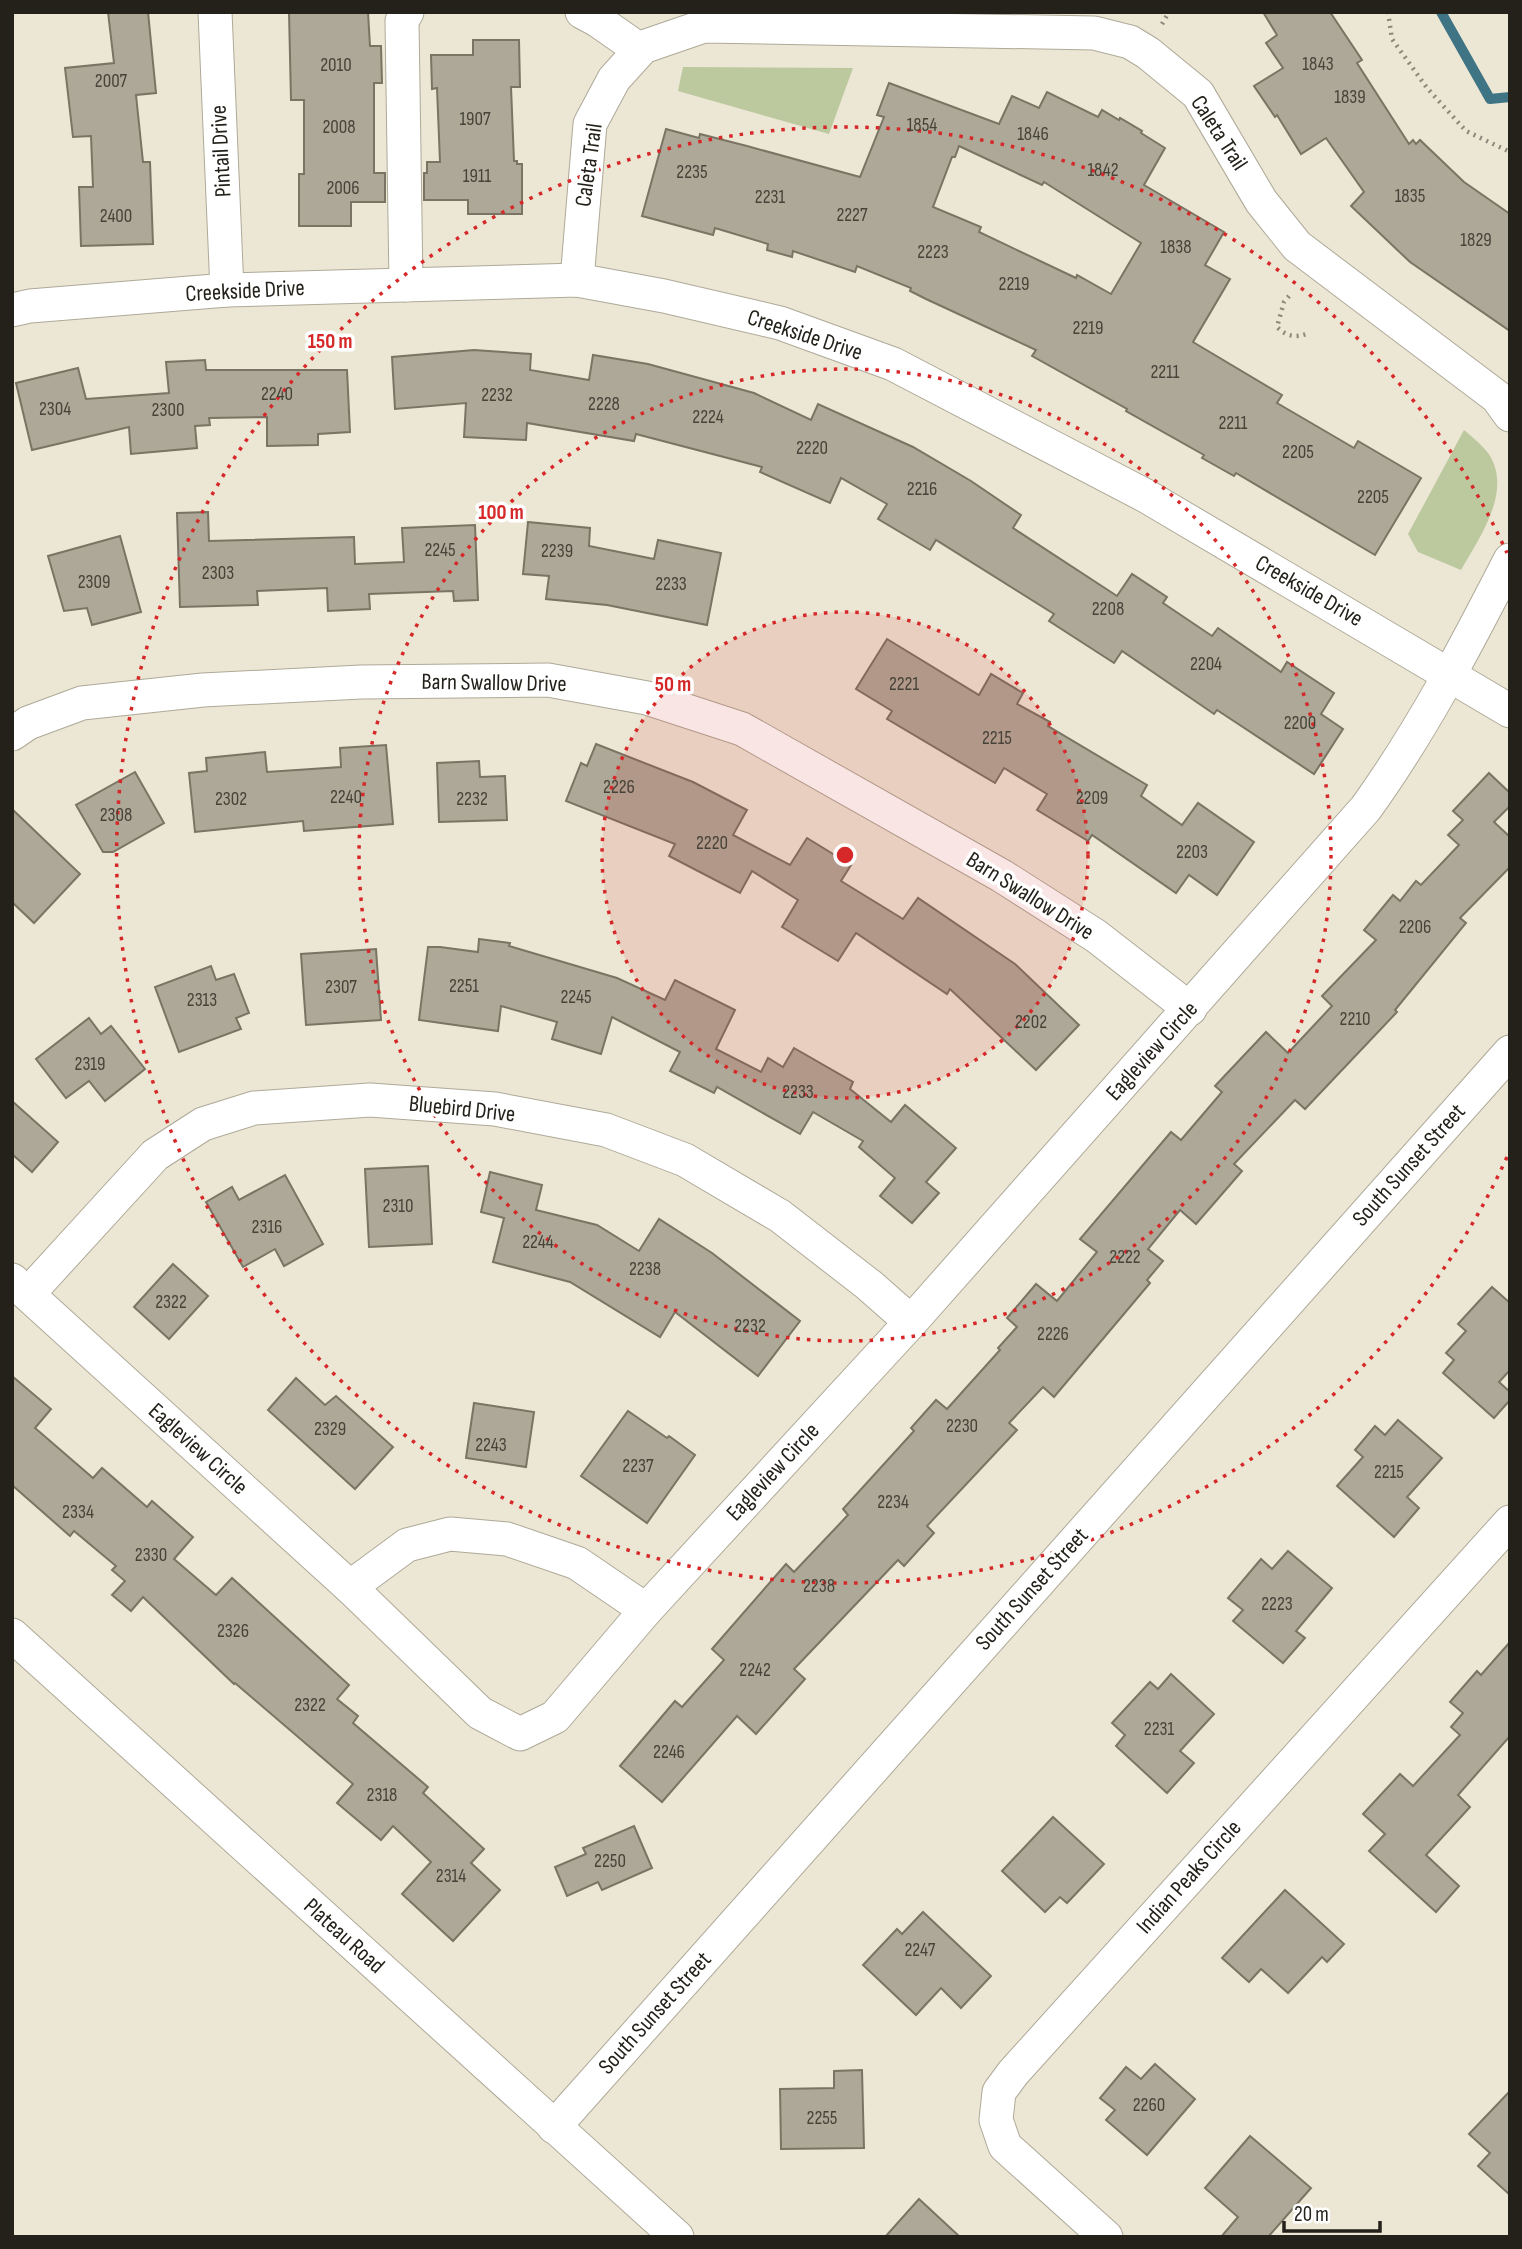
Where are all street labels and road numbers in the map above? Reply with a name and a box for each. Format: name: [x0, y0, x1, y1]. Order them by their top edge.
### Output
street label: Caleta Trail: [1184, 90, 1254, 176]
street label: Pintail Drive: [205, 104, 237, 198]
street label: Caleta Trail: [569, 122, 609, 208]
street label: Creekside Drive: [185, 274, 305, 308]
street label: Creekside Drive: [744, 303, 866, 367]
street label: Creekside Drive: [1250, 549, 1368, 633]
street label: Barn Swallow Drive: [421, 668, 567, 698]
street label: Barn Swallow Drive: [961, 846, 1099, 946]
street label: Eagleview Circle: [1100, 996, 1204, 1106]
street label: Bluebird Drive: [407, 1089, 517, 1129]
street label: South Sunset Street: [1347, 1098, 1471, 1232]
street label: Eagleview Circle: [143, 1397, 253, 1501]
street label: Eagleview Circle: [721, 1417, 825, 1527]
street label: South Sunset Street: [970, 1522, 1094, 1656]
street label: Indian Peaks Circle: [1131, 1814, 1247, 1940]
street label: Plateau Road: [298, 1892, 390, 1980]
street label: South Sunset Street: [593, 1946, 717, 2080]

